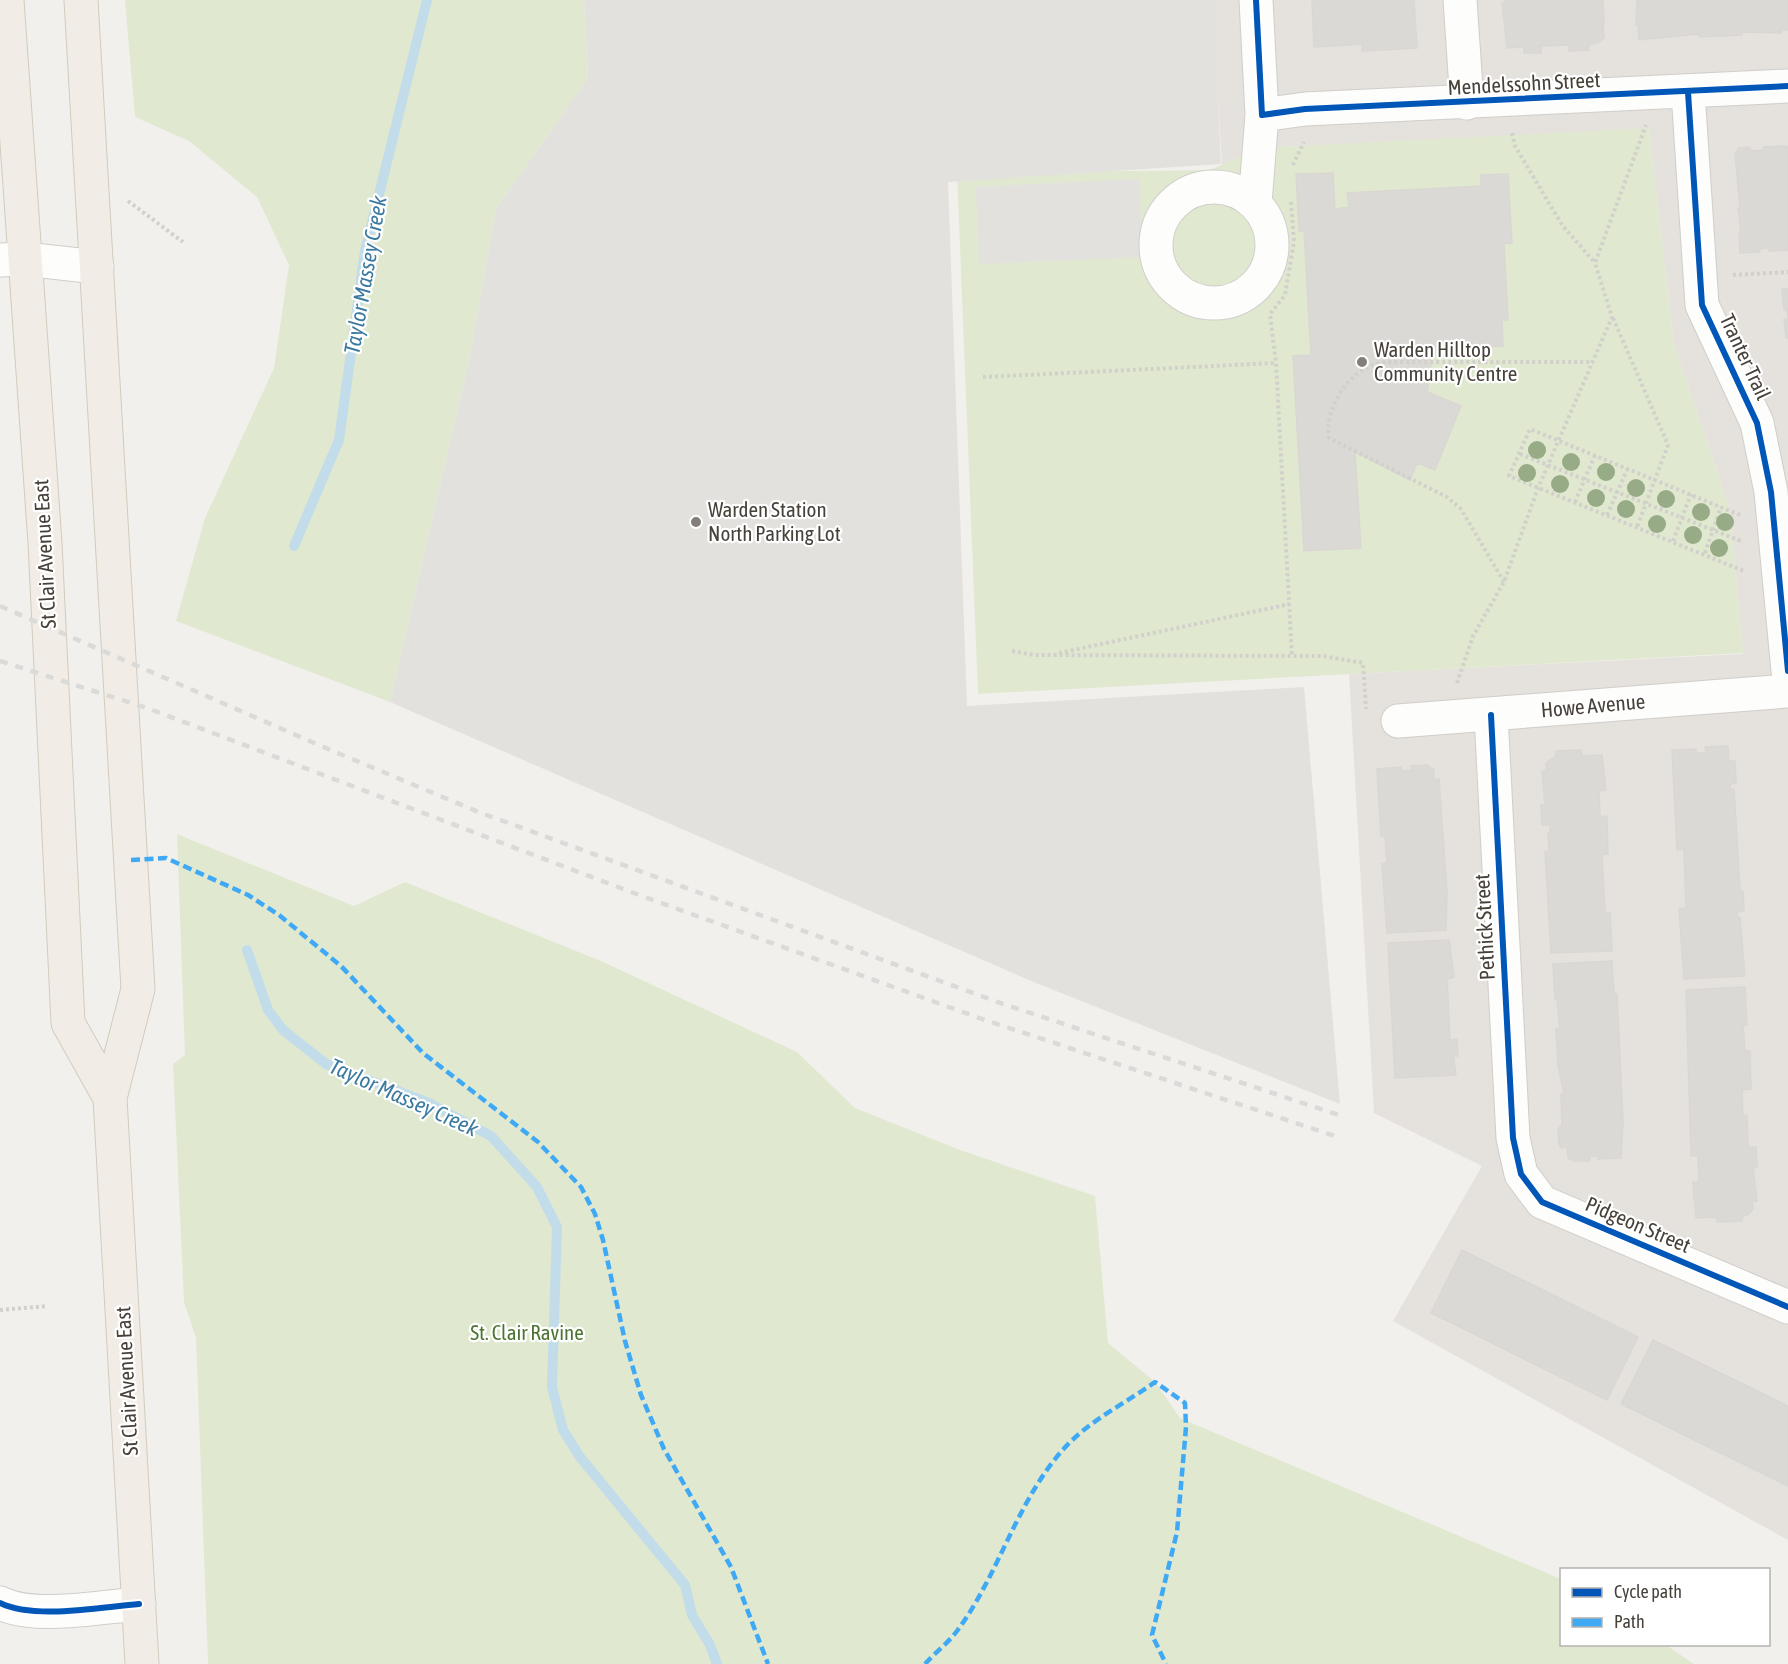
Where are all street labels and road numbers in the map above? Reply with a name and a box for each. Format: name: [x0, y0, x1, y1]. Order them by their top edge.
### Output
street label: Mendelssohn Street: [1447, 67, 1601, 99]
street label: Tranter Trail: [1716, 310, 1776, 404]
street label: St Clair Avenue East: [28, 479, 60, 629]
street label: Howe Avenue: [1540, 688, 1646, 722]
street label: Pethick Street: [1469, 873, 1499, 981]
street label: Pidgeon Street: [1582, 1191, 1694, 1257]
street label: St Clair Avenue East: [110, 1306, 142, 1456]

